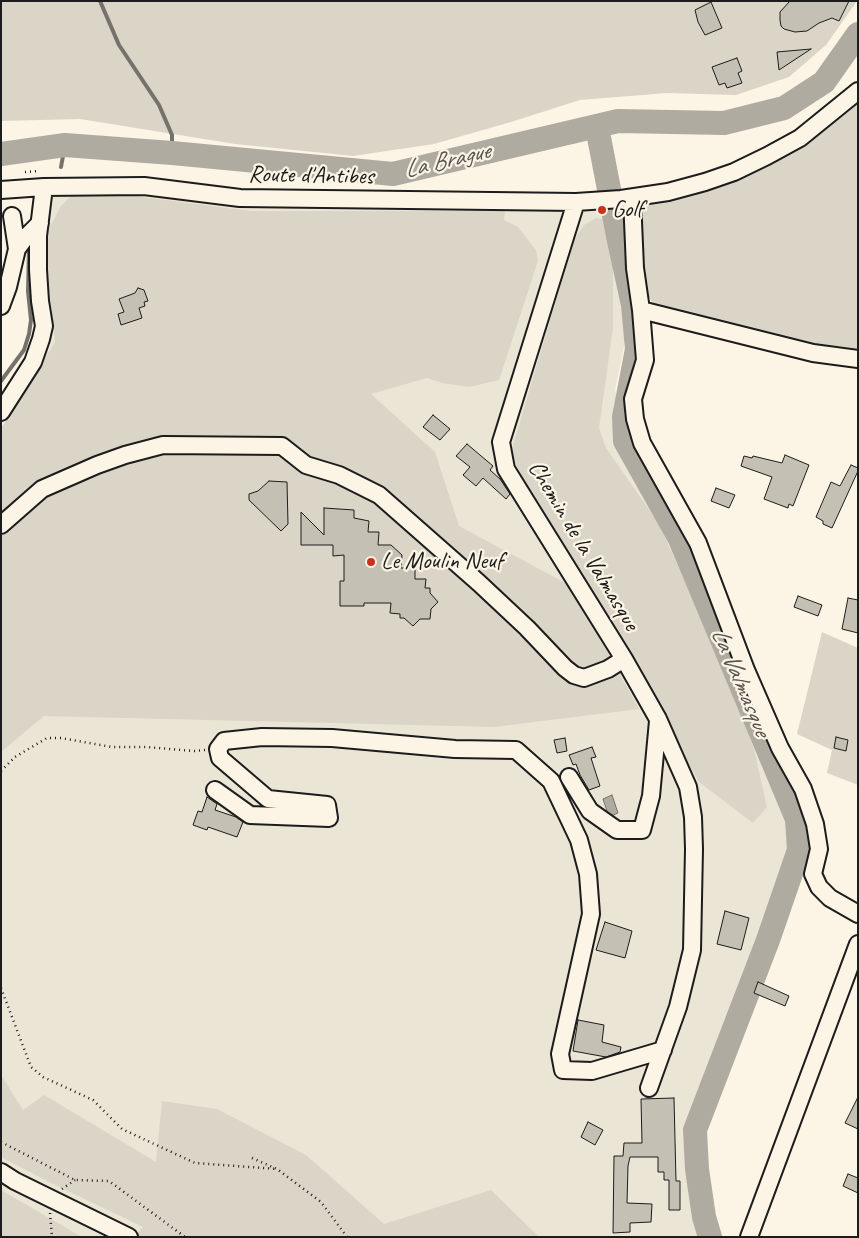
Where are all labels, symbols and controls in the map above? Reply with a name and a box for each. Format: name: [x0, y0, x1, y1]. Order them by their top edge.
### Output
water label: La Brague: [401, 137, 493, 185]
street label: Route d'Antibes: [248, 161, 374, 191]
place label: Golf: [612, 196, 643, 224]
marker: Golf: [596, 204, 608, 216]
street label: Chemin de la Valmasque: [521, 456, 645, 636]
place label: Le Moulin Neuf: [381, 548, 503, 576]
marker: Le Moulin Neuf: [365, 556, 377, 568]
water label: La Valmasque: [704, 623, 776, 741]

